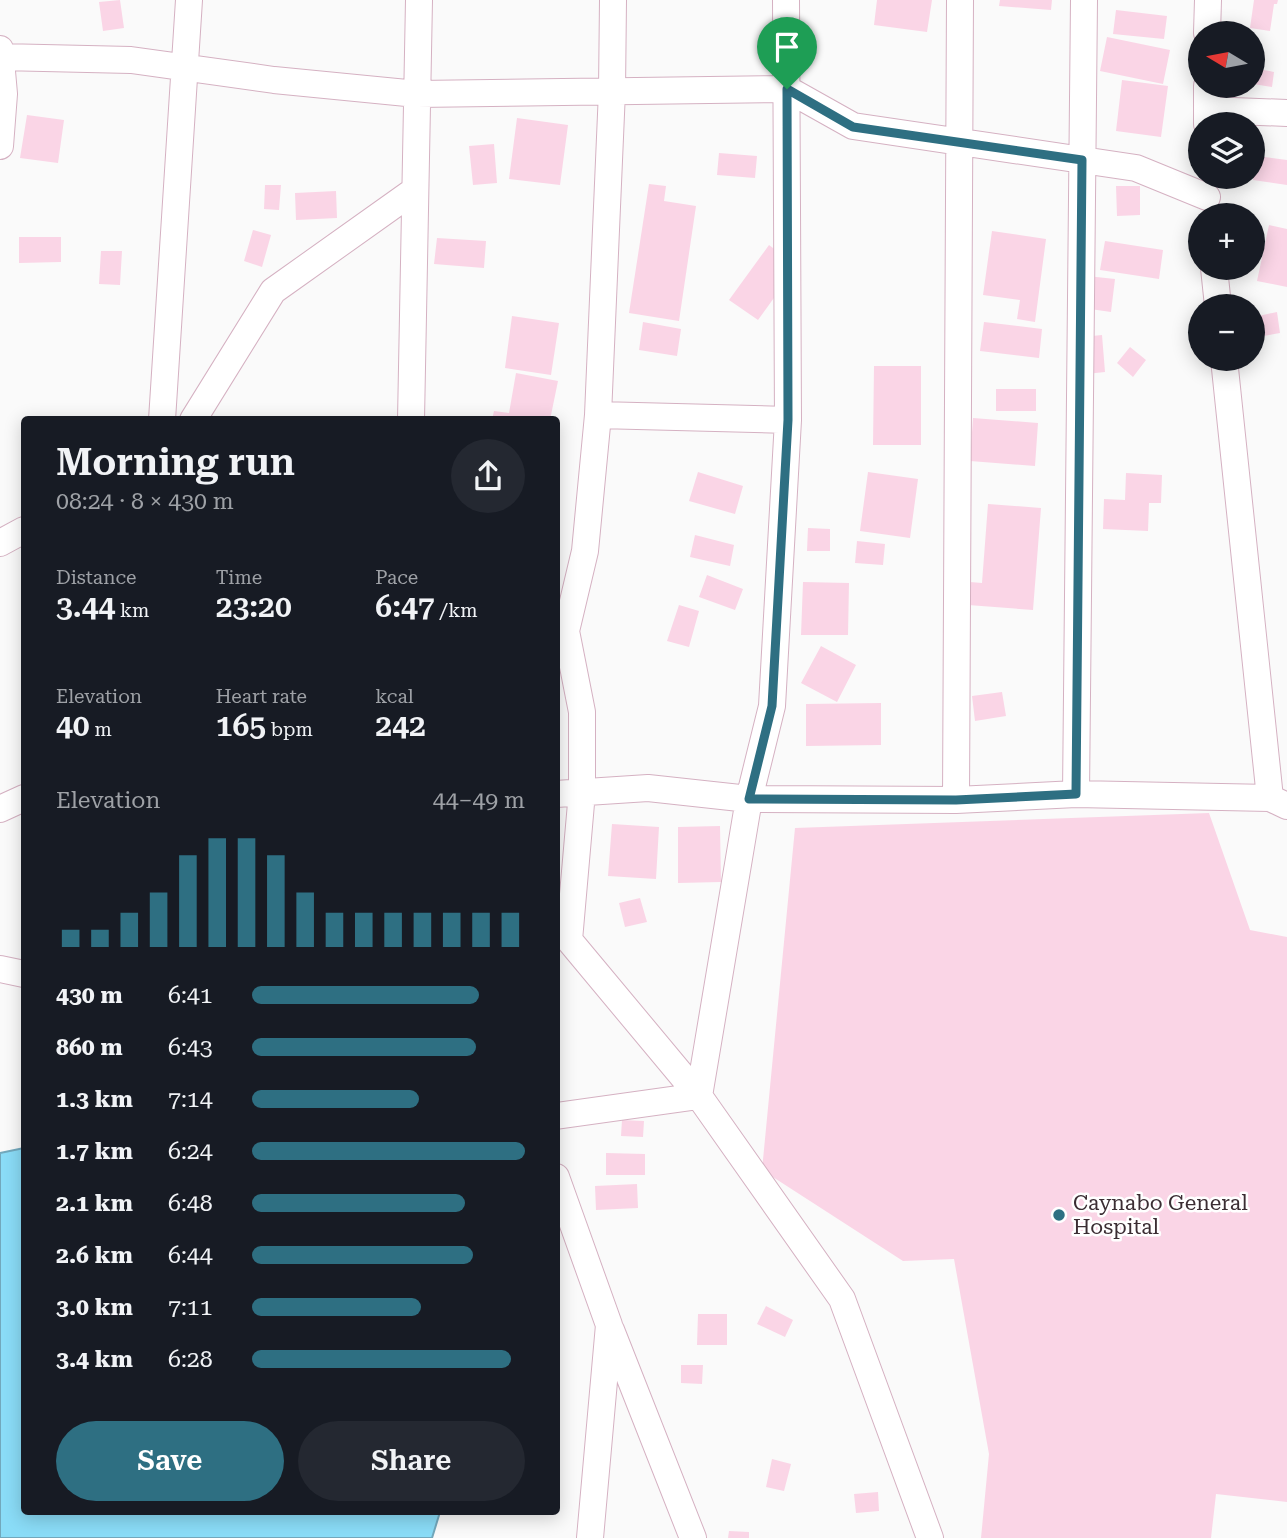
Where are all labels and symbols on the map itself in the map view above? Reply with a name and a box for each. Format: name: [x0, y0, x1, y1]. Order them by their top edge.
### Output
pin: [757, 17, 817, 89]
north arrow: [1188, 21, 1265, 98]
place label: Caynabo General Hospital: [1073, 1191, 1248, 1239]
marker: Caynabo General Hospital: [1051, 1207, 1067, 1223]

